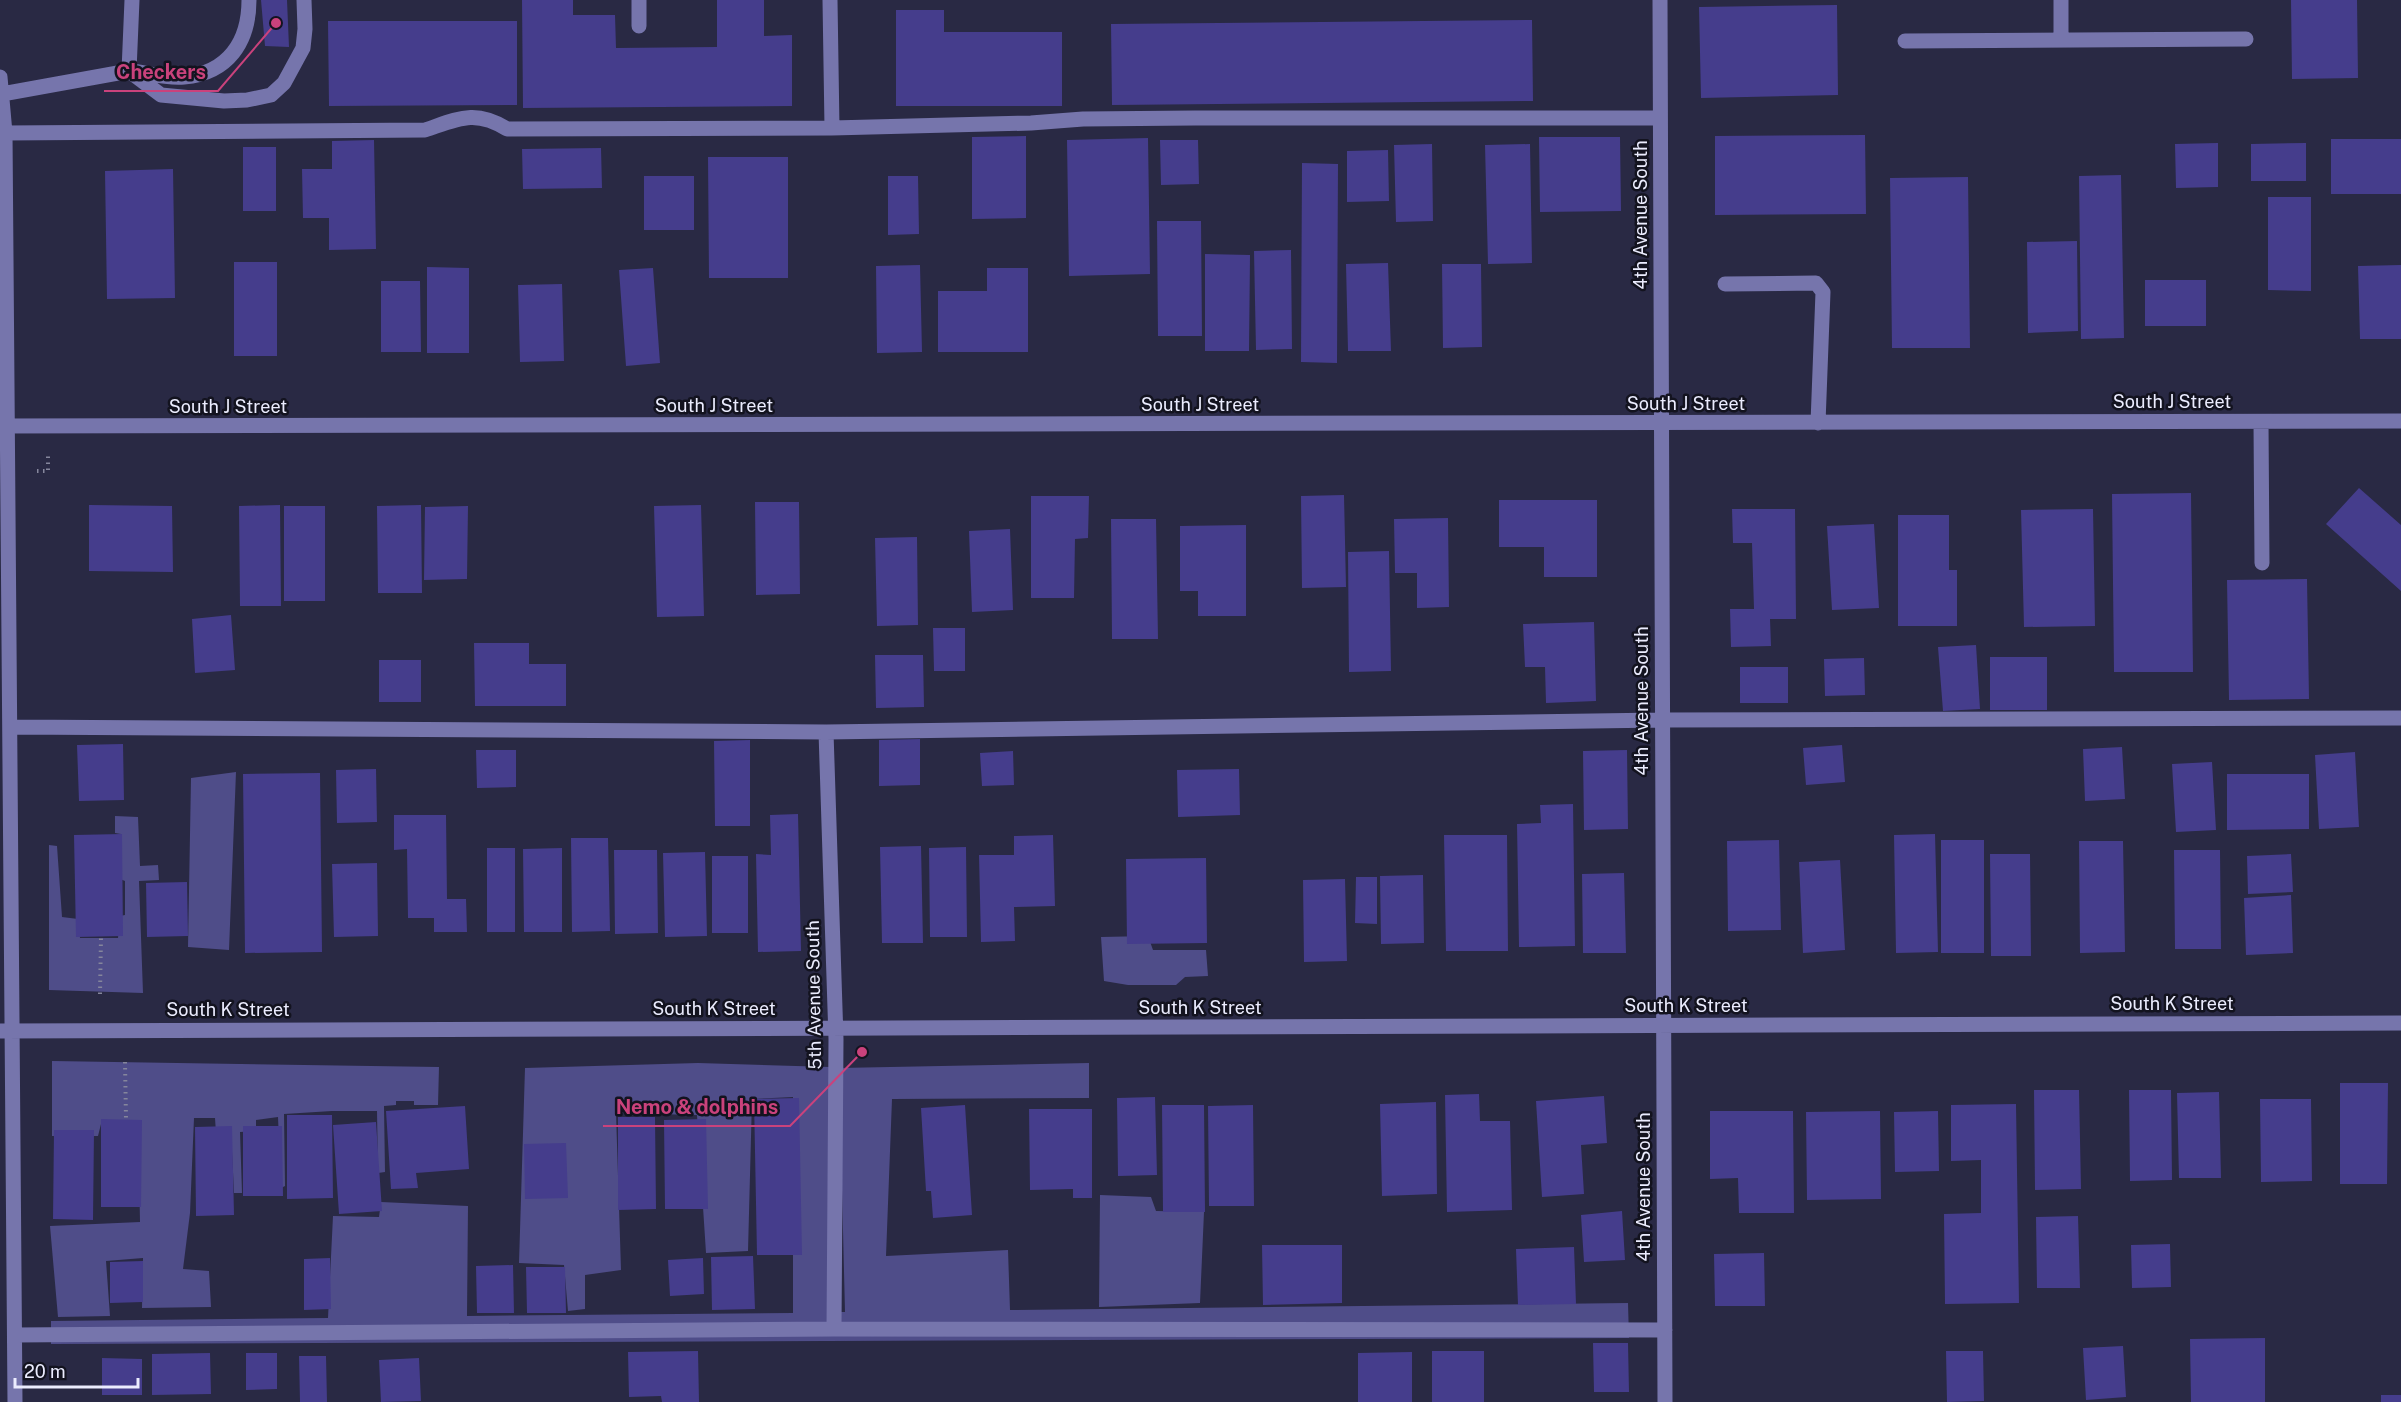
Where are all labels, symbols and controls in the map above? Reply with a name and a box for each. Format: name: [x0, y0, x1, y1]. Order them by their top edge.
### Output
callout: Checkers: [104, 53, 218, 91]
text: Checkers: [116, 60, 206, 84]
street label: 4th Avenue South: [1630, 140, 1651, 290]
street label: South J Street: [2113, 391, 2231, 412]
street label: South J Street: [1627, 393, 1745, 414]
street label: South J Street: [1141, 394, 1259, 415]
street label: South J Street: [655, 395, 773, 416]
street label: South J Street: [169, 396, 287, 417]
street label: 4th Avenue South: [1631, 626, 1652, 776]
street label: 5th Avenue South: [802, 920, 825, 1070]
street label: South K Street: [2110, 993, 2234, 1014]
street label: South K Street: [1624, 995, 1748, 1016]
street label: South K Street: [1138, 997, 1262, 1018]
street label: South K Street: [652, 998, 776, 1019]
street label: South K Street: [166, 999, 290, 1020]
callout: Nemo & dolphins: [603, 1088, 790, 1126]
text: Nemo & dolphins: [616, 1095, 778, 1119]
street label: 4th Avenue South: [1633, 1112, 1654, 1262]
scale bar: [15, 1351, 138, 1389]
text: 20 m: [24, 1361, 66, 1382]

